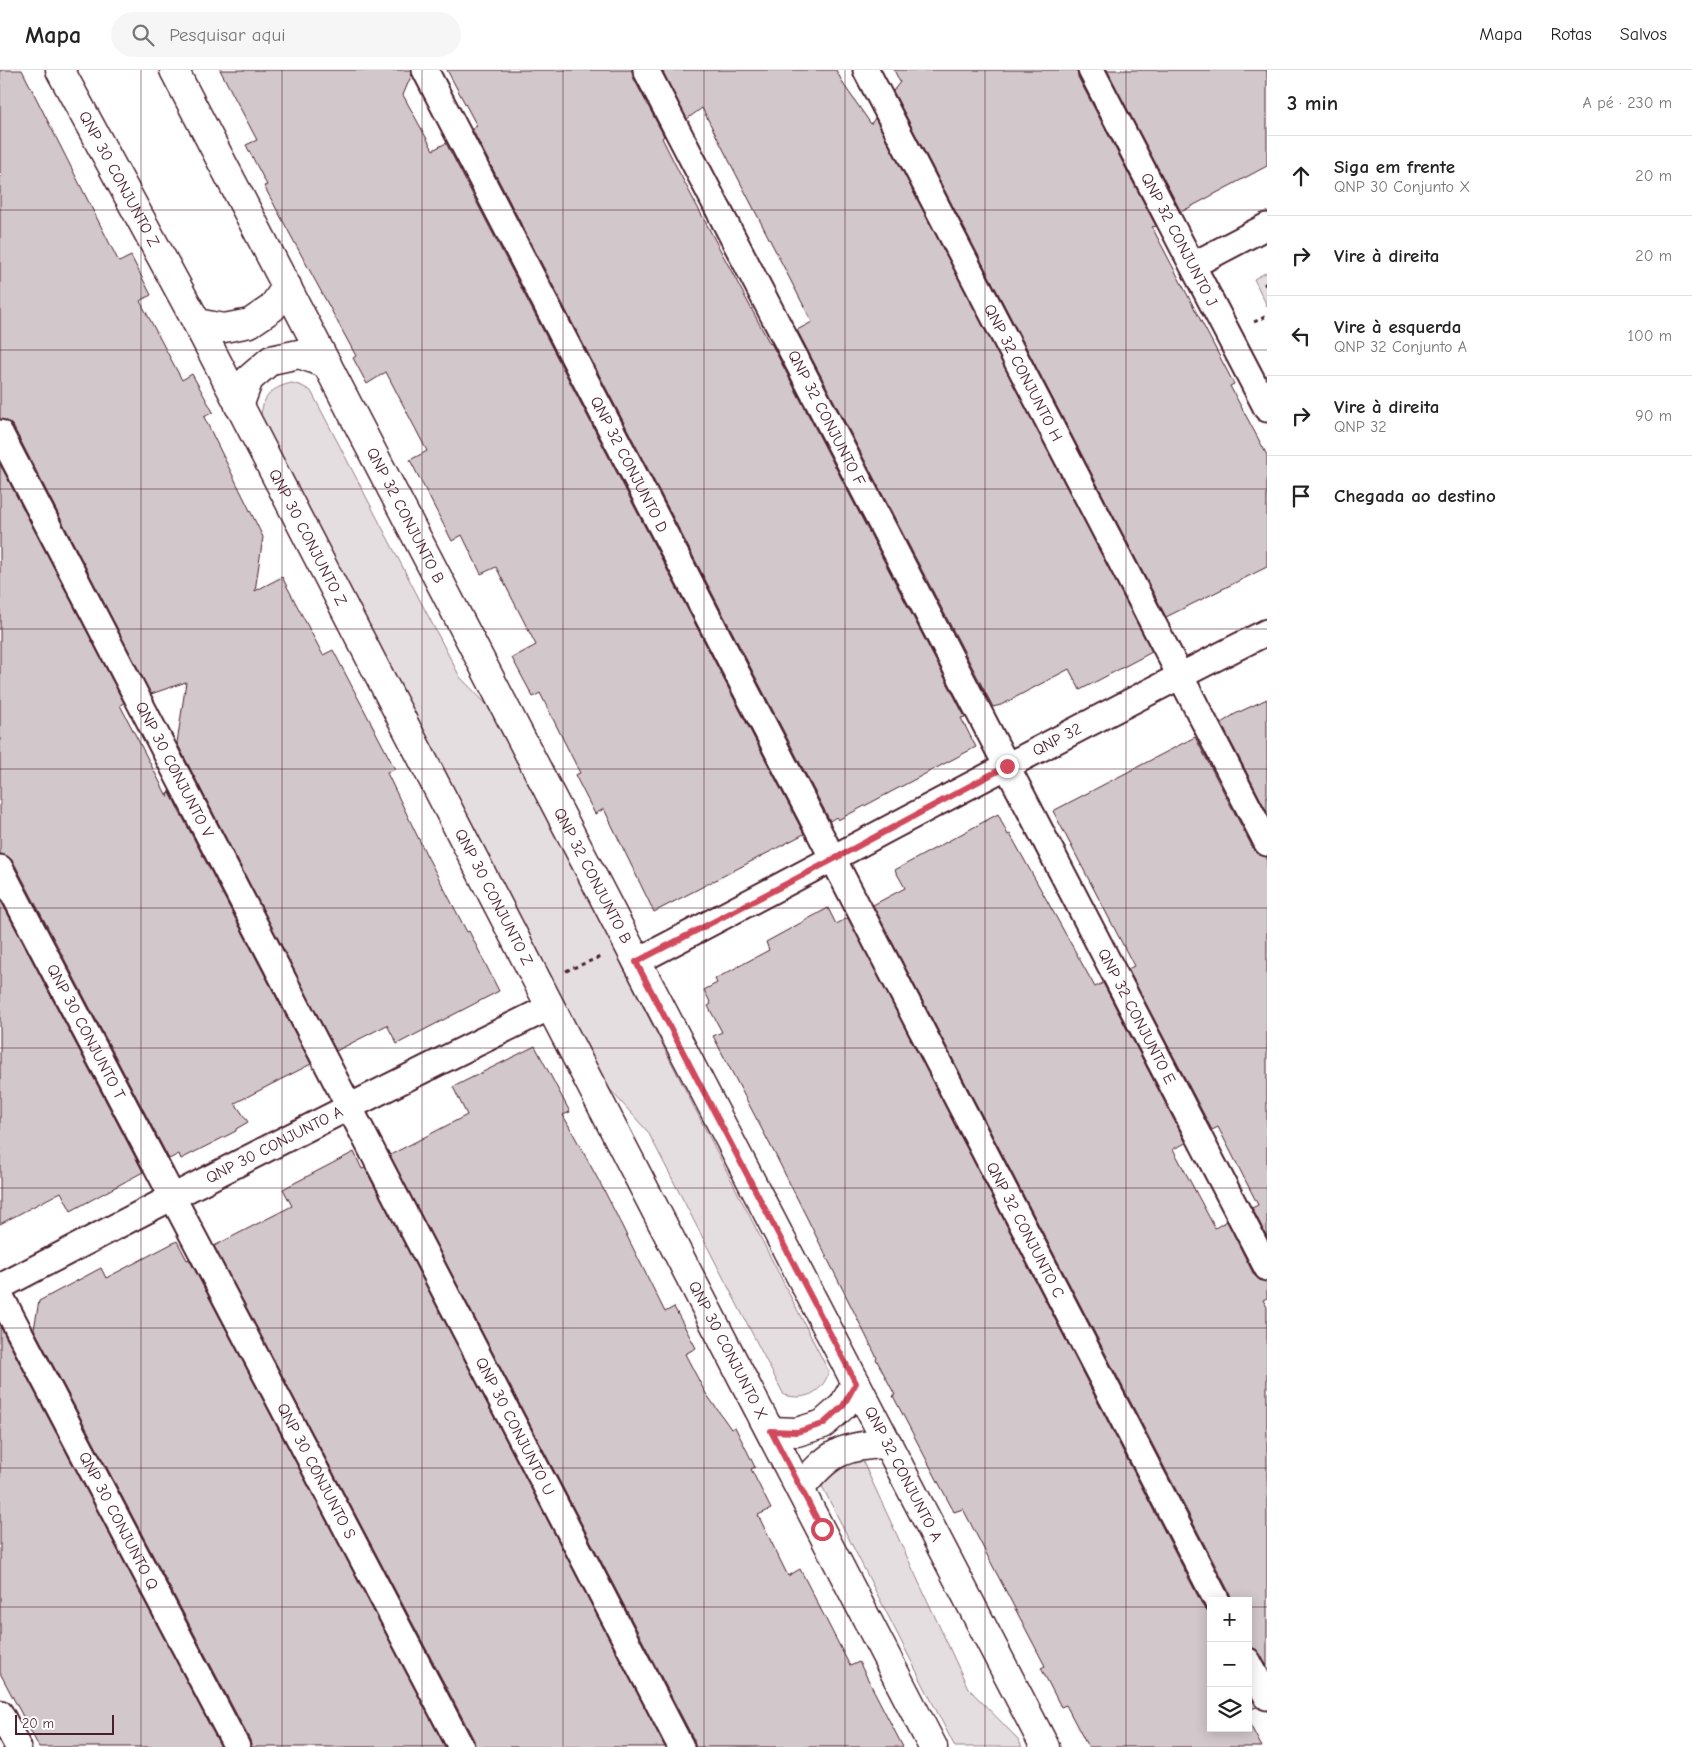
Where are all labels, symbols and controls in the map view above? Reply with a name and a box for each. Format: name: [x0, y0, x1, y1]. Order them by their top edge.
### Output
search box: [111, 12, 461, 57]
text: Mapa: [25, 21, 81, 49]
icon: search: [129, 21, 157, 49]
text: Pesquisar aqui: [169, 24, 285, 46]
text: Mapa: [1479, 24, 1523, 45]
text: Rotas: [1551, 24, 1592, 45]
text: Salvos: [1620, 24, 1667, 45]
text: 3 min: [1287, 91, 1338, 115]
text: A pé · 230 m: [1583, 94, 1672, 112]
street label: QNP 30 CONJUNTO Z: [75, 108, 163, 250]
text: Siga em frente: [1334, 156, 1455, 178]
icon: ahead: [1287, 162, 1315, 190]
text: 20 m: [1635, 167, 1672, 185]
street label: QNP 32 CONJUNTO J: [1137, 170, 1221, 309]
text: QNP 30 Conjunto X: [1334, 178, 1470, 196]
icon: right: [1287, 242, 1315, 270]
text: Vire à direita: [1334, 245, 1439, 267]
text: 20 m: [1635, 247, 1672, 265]
street label: QNP 32 CONJUNTO H: [980, 301, 1066, 444]
text: Vire à esquerda: [1334, 316, 1461, 338]
icon: left: [1287, 322, 1315, 350]
text: 100 m: [1628, 327, 1672, 345]
text: QNP 32 Conjunto A: [1334, 338, 1467, 356]
street label: QNP 32 CONJUNTO F: [784, 347, 869, 489]
street label: QNP 32 CONJUNTO D: [586, 393, 672, 535]
text: Vire à direita: [1334, 396, 1439, 418]
icon: right: [1287, 402, 1315, 430]
text: 90 m: [1635, 407, 1672, 425]
text: QNP 32: [1334, 418, 1387, 436]
street label: QNP 32 CONJUNTO B: [363, 445, 448, 587]
street label: QNP 30 CONJUNTO Z: [265, 466, 351, 609]
icon: arrive: [1287, 482, 1315, 510]
text: Chegada ao destino: [1334, 485, 1496, 507]
street label: QNP 30 CONJUNTO V: [132, 698, 217, 841]
street label: QNP 32: [1029, 720, 1084, 760]
route end: [996, 755, 1019, 778]
street label: QNP 32 CONJUNTO B: [550, 805, 635, 947]
street label: QNP 30 CONJUNTO Z: [451, 826, 536, 968]
street label: QNP 32 CONJUNTO E: [1094, 946, 1179, 1088]
street label: QNP 30 CONJUNTO T: [43, 961, 129, 1103]
street label: QNP 30 CONJUNTO A: [203, 1103, 346, 1187]
street label: QNP 32 CONJUNTO C: [983, 1159, 1068, 1301]
street label: QNP 30 CONJUNTO X: [685, 1278, 771, 1422]
street label: QNP 30 CONJUNTO U: [472, 1354, 558, 1499]
street label: QNP 30 CONJUNTO S: [273, 1400, 359, 1542]
street label: QNP 32 CONJUNTO A: [861, 1403, 946, 1545]
street label: QNP 30 CONJUNTO Q: [75, 1449, 162, 1593]
route start: [811, 1518, 834, 1541]
map controls: [1207, 1597, 1252, 1732]
button: +: [1207, 1597, 1252, 1642]
button: −: [1207, 1642, 1252, 1687]
button: layers: [1207, 1687, 1252, 1732]
scale bar: [15, 1712, 114, 1735]
text: 20 m: [22, 1715, 54, 1732]

